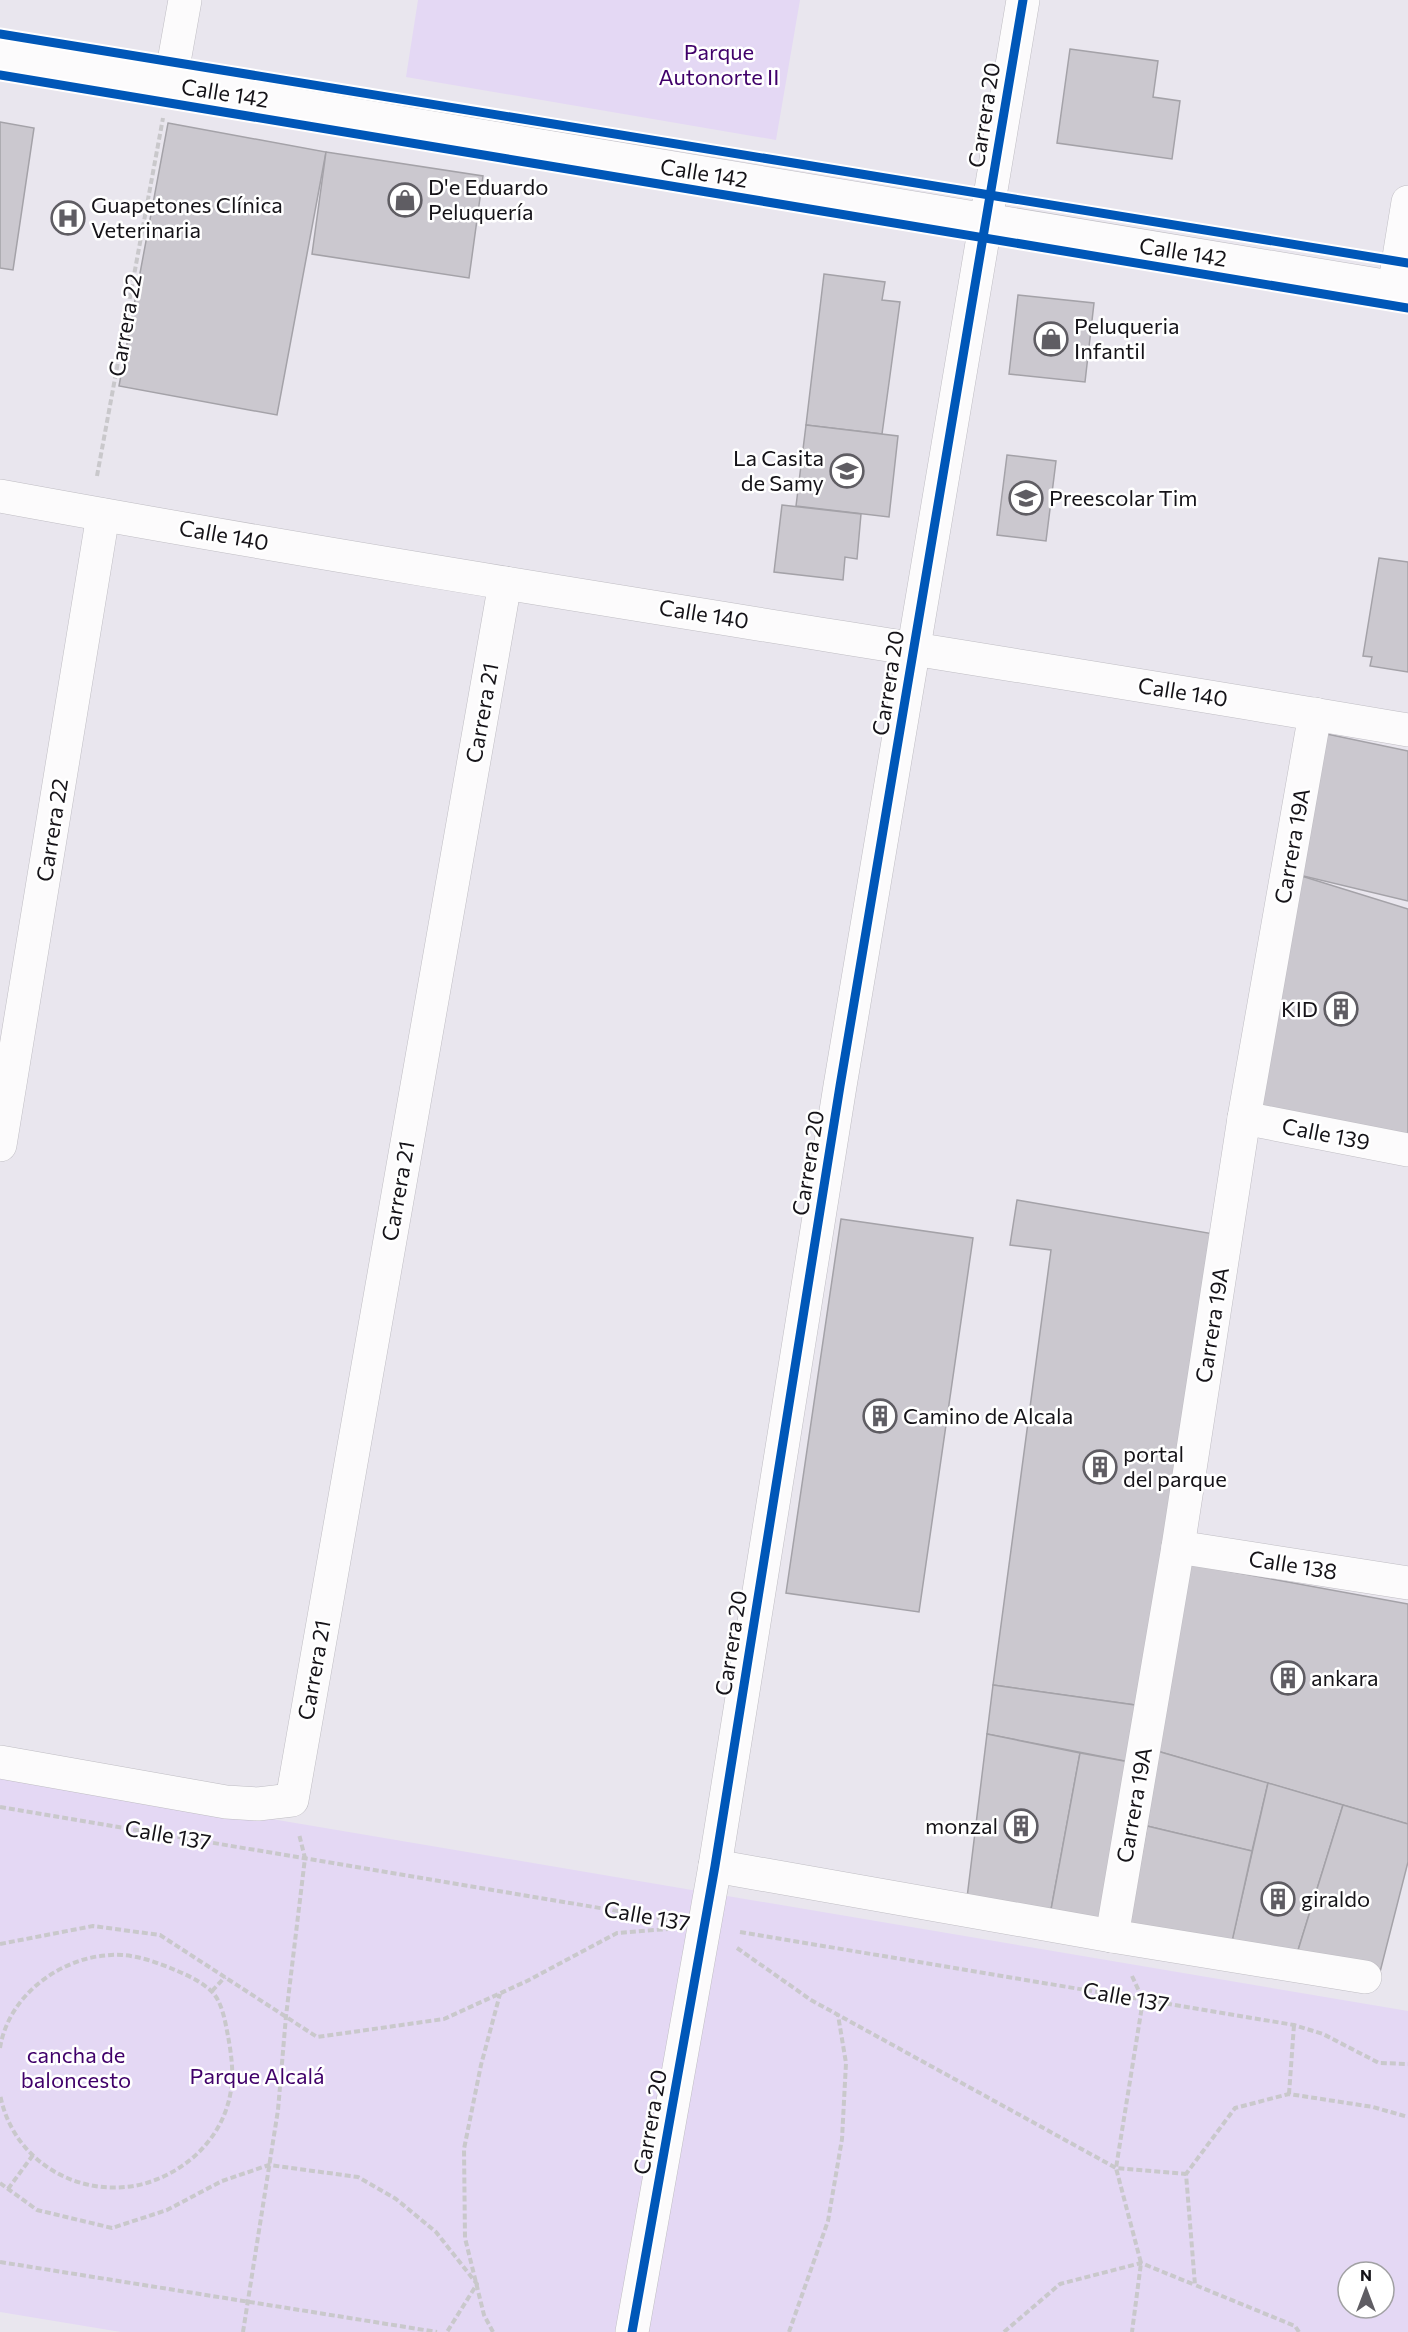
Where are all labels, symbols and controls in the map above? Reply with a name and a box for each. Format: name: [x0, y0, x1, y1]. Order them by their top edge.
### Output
park label: Parque Autonorte II: [659, 38, 779, 90]
street label: Carrera 20: [962, 60, 1005, 169]
street label: Calle 142: [179, 72, 271, 113]
street label: Calle 142: [658, 152, 750, 193]
place label: D'e Eduardo Peluquería: [428, 173, 548, 225]
shop icon: D'e Eduardo Peluquería: [387, 182, 423, 218]
place label: Guapetones Clínica Veterinaria: [91, 191, 283, 243]
hospital icon: Guapetones Clínica Veterinaria: [50, 200, 86, 236]
street label: Calle 142: [1137, 231, 1229, 272]
street label: Carrera 22: [102, 271, 147, 379]
place label: Peluqueria Infantil: [1074, 312, 1180, 364]
shop icon: Peluqueria Infantil: [1033, 321, 1069, 357]
place label: La Casita de Samy: [733, 444, 824, 496]
school or university icon: La Casita de Samy: [829, 453, 865, 489]
school or university icon: Preescolar Tim: [1008, 480, 1044, 516]
place label: Preescolar Tim: [1049, 484, 1198, 511]
street label: Calle 140: [177, 513, 271, 556]
street label: Calle 140: [657, 593, 751, 634]
street label: Carrera 20: [866, 628, 909, 737]
street label: Carrera 21: [459, 661, 504, 765]
street label: Calle 140: [1136, 671, 1230, 712]
street label: Carrera 22: [30, 776, 73, 883]
street label: Carrera 19A: [1268, 786, 1315, 906]
building icon: KID: [1323, 991, 1359, 1027]
place label: KID: [1281, 995, 1318, 1022]
street label: Carrera 20: [786, 1108, 829, 1217]
street label: Calle 139: [1280, 1112, 1372, 1155]
street label: Carrera 21: [375, 1139, 420, 1243]
street label: Carrera 19A: [1189, 1265, 1234, 1385]
building icon: Camino de Alcala: [862, 1398, 898, 1434]
place label: Camino de Alcala: [903, 1402, 1073, 1429]
place label: portal del parque: [1123, 1440, 1227, 1492]
building icon: portal del parque: [1082, 1449, 1118, 1485]
street label: Calle 138: [1247, 1544, 1339, 1585]
street label: Carrera 20: [709, 1588, 752, 1697]
street label: Carrera 21: [291, 1618, 336, 1722]
building icon: ankara: [1270, 1660, 1306, 1696]
place label: ankara: [1311, 1664, 1379, 1691]
street label: Carrera 19A: [1110, 1745, 1157, 1865]
building icon: monzal: [1003, 1808, 1039, 1844]
place label: monzal: [925, 1812, 998, 1839]
street label: Calle 137: [123, 1814, 213, 1855]
building icon: giraldo: [1260, 1881, 1296, 1917]
place label: giraldo: [1301, 1885, 1370, 1912]
street label: Calle 137: [602, 1895, 692, 1936]
street label: Calle 137: [1081, 1976, 1171, 2017]
park label: cancha de baloncesto: [21, 2041, 131, 2093]
park label: Parque Alcalá: [190, 2062, 324, 2089]
street label: Carrera 20: [627, 2067, 672, 2177]
north arrow: [1336, 2260, 1396, 2320]
text: N: [1360, 2265, 1372, 2284]

